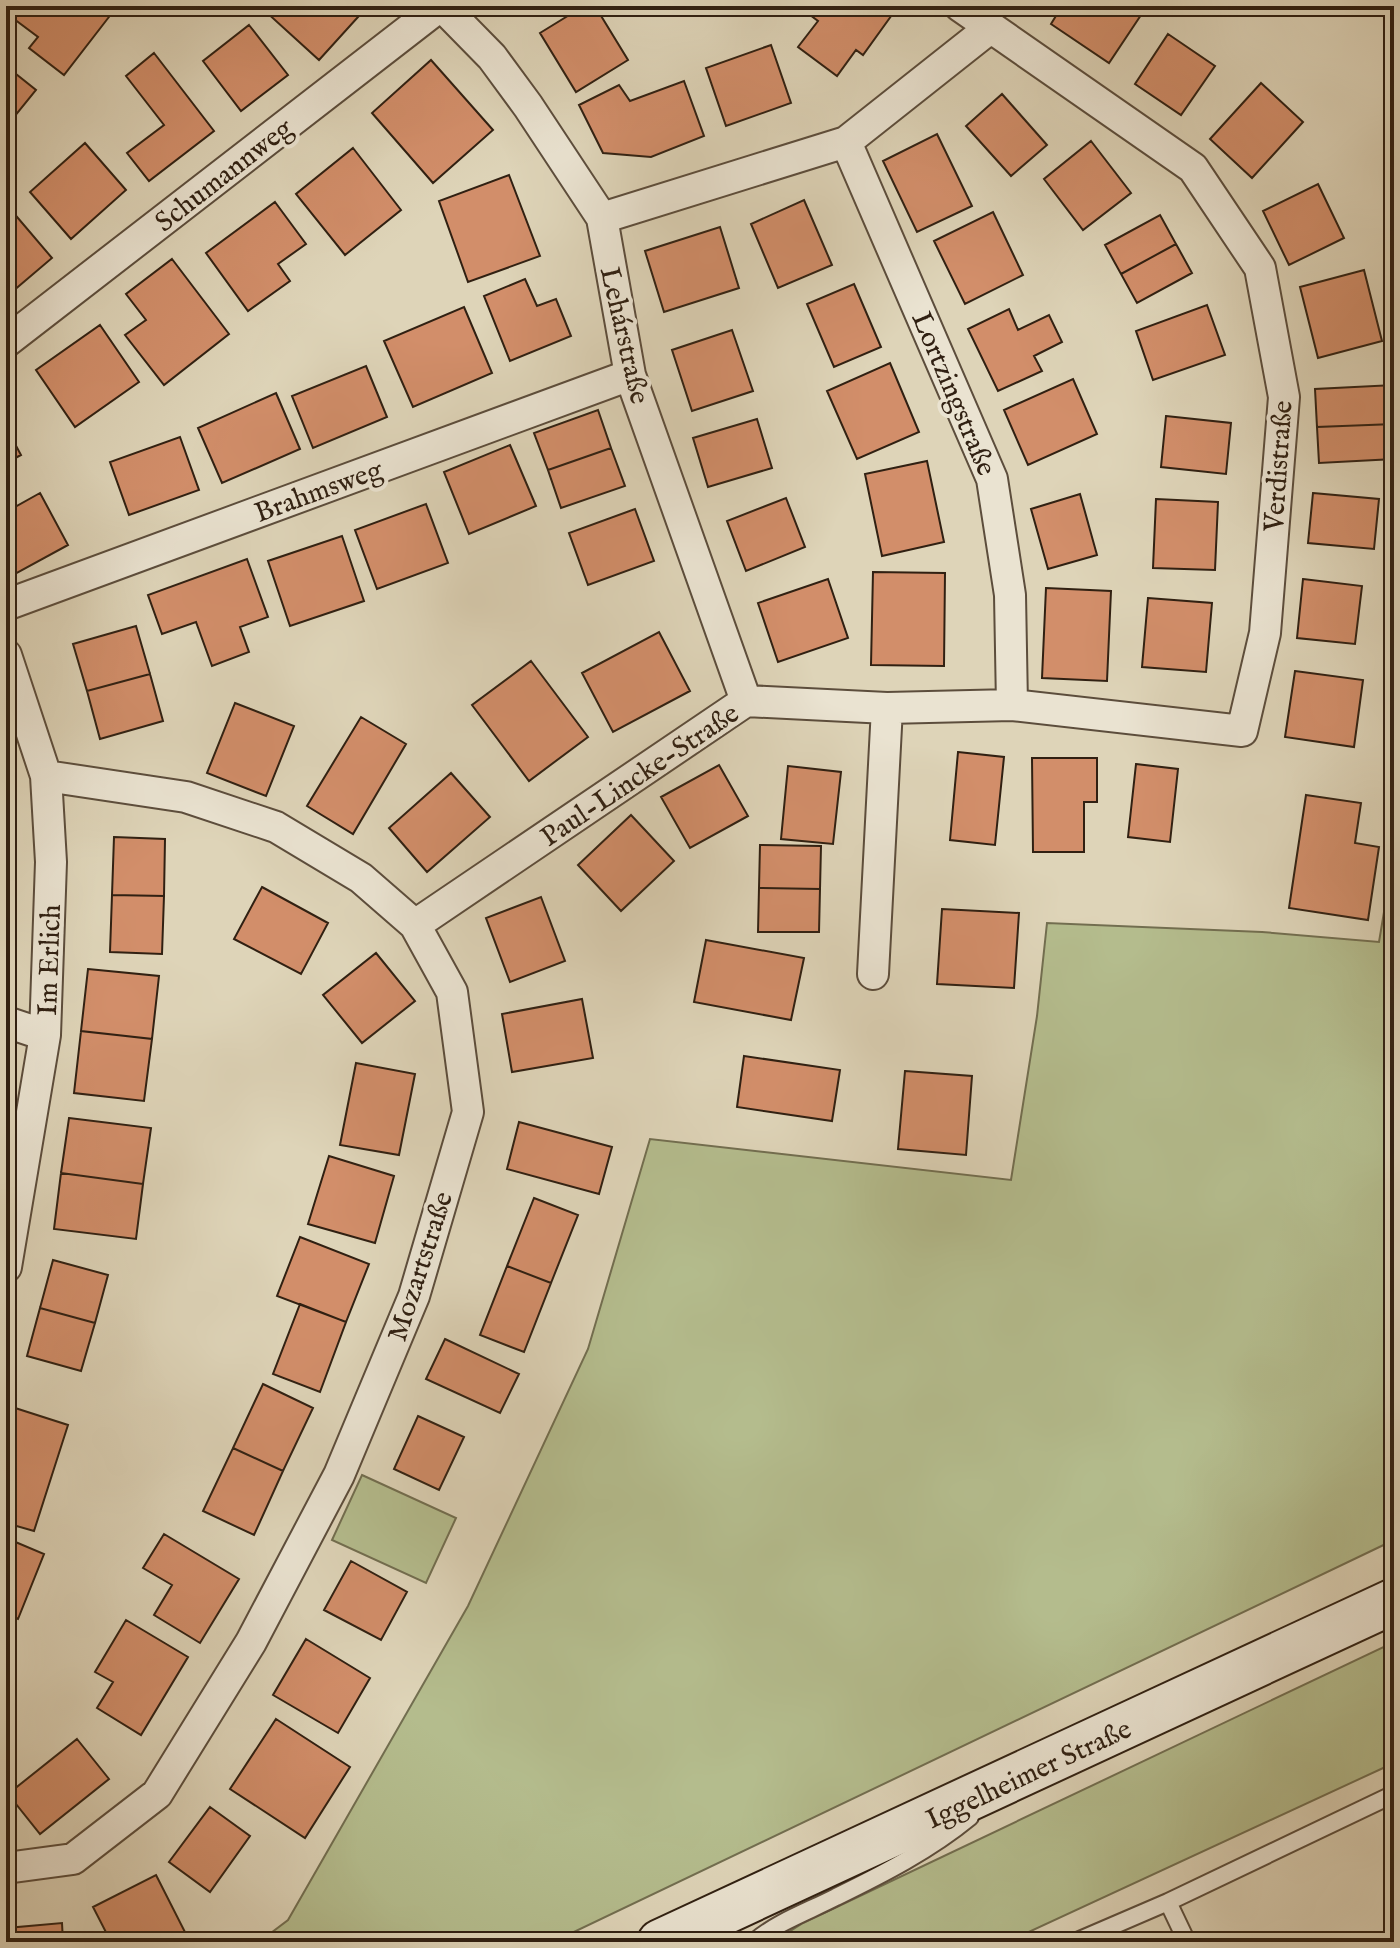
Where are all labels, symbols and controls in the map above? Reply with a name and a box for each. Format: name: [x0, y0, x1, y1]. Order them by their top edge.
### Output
street label: Schumannweg: [149, 111, 301, 241]
street label: Lehárstraße: [591, 264, 656, 408]
street label: Lortzingstraße: [902, 307, 1003, 481]
street label: Verdistraße: [1257, 399, 1302, 534]
street label: Brahmsweg: [250, 453, 388, 532]
street label: Paul-Lincke-Straße: [534, 697, 746, 855]
street label: Im Erlich: [31, 904, 70, 1016]
street label: Mozartstraße: [381, 1187, 462, 1346]
street label: Iggelheimer Straße: [921, 1712, 1137, 1838]

